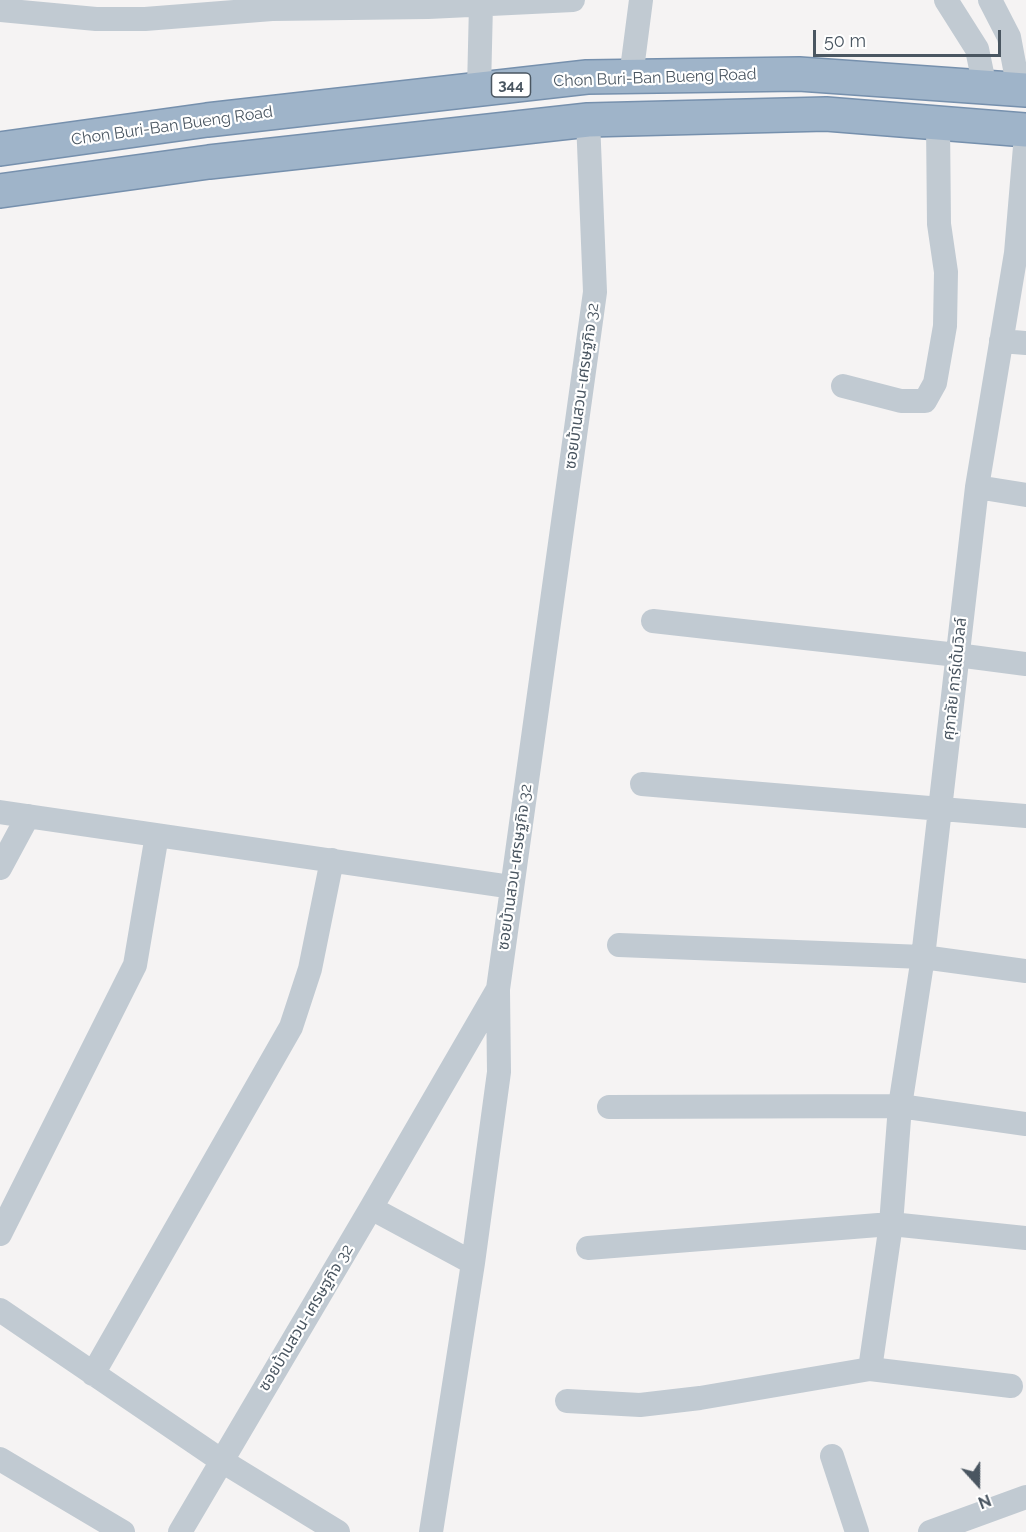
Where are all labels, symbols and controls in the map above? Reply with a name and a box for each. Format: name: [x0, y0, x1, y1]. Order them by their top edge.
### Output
scale bar: [816, 18, 1004, 56]
text: 50 m: [824, 30, 866, 51]
street label: Chon Buri-Ban Bueng Road: [553, 65, 757, 91]
road number: 344: [492, 73, 530, 97]
street label: Chon Buri-Ban Bueng Road: [70, 102, 274, 150]
street label: ซอยบ้านสวน-เศรษฐกิจ 32: [561, 302, 603, 470]
street label: ศุภาลัย การ์เด้นวิลล์: [939, 617, 971, 741]
street label: ซอยบ้านสวน-เศรษฐกิจ 32: [494, 783, 536, 951]
street label: ซอยบ้านสวน-เศรษฐกิจ 32: [255, 1241, 357, 1395]
north arrow: [948, 1454, 1008, 1514]
text: N: [976, 1490, 994, 1512]

